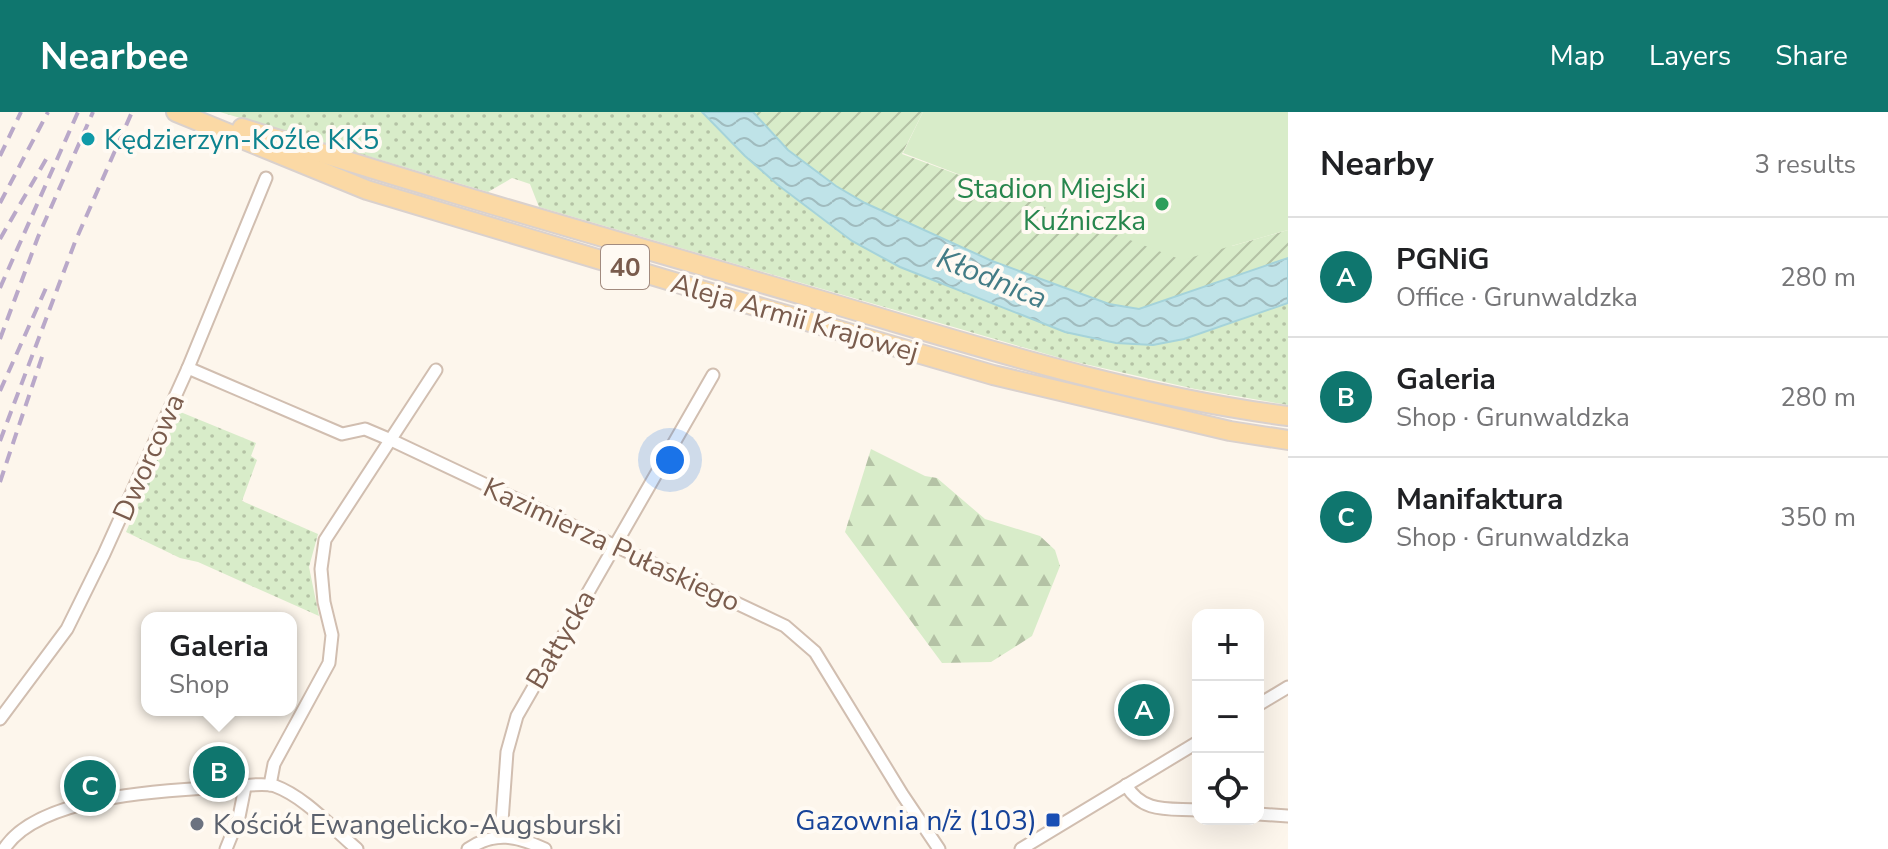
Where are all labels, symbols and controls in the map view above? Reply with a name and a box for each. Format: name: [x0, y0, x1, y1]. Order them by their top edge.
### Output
text: Nearbee: [40, 31, 189, 82]
text: Map: [1550, 37, 1605, 75]
text: Layers: [1649, 37, 1731, 75]
text: Share: [1775, 37, 1848, 75]
place label: Kędzierzyn-Koźle KK5: [104, 121, 379, 159]
marker: Kędzierzyn-Koźle KK5: [79, 130, 97, 148]
text: Nearby: [1320, 141, 1434, 187]
text: 3 results: [1755, 147, 1856, 182]
place label: Stadion Miejski Kuźniczka: [957, 170, 1146, 240]
marker: Stadion Miejski Kuźniczka: [1153, 195, 1171, 213]
water label: Kłodnica: [931, 238, 1053, 319]
text: PGNiG: [1396, 239, 1490, 280]
road number: 40: [601, 245, 649, 289]
text: A: [1336, 260, 1356, 295]
text: 280 m: [1780, 260, 1856, 295]
street label: Aleja Armii Krajowej: [667, 264, 923, 371]
text: Office · Grunwaldzka: [1396, 280, 1638, 315]
text: Galeria: [1396, 359, 1496, 400]
text: B: [1337, 380, 1355, 415]
text: 280 m: [1780, 380, 1856, 415]
street label: Dworcowa: [104, 388, 194, 527]
text: Shop · Grunwaldzka: [1396, 400, 1630, 435]
your location: [650, 440, 690, 480]
street label: Kazimierza Pułaskiego: [477, 469, 746, 621]
text: Manifaktura: [1396, 479, 1563, 520]
text: C: [1337, 500, 1355, 535]
text: 350 m: [1780, 500, 1856, 535]
text: Shop · Grunwaldzka: [1396, 520, 1630, 555]
street label: Bałtycka: [517, 583, 604, 696]
map controls: [1192, 609, 1264, 825]
button: +: [1192, 609, 1264, 681]
popup: [141, 612, 297, 716]
text: Galeria: [169, 626, 269, 667]
text: Shop: [169, 667, 229, 702]
pin: A: [1118, 680, 1170, 740]
button: −: [1192, 681, 1264, 753]
pin: B: [193, 742, 245, 802]
button: locate: [1192, 753, 1264, 825]
pin: C: [64, 756, 116, 816]
place label: Gazownia n/ż (103): [795, 802, 1037, 840]
place label: Kościół Ewangelicko-Augsburski: [213, 806, 622, 844]
marker: Gazownia n/ż (103): [1044, 811, 1062, 829]
marker: Kościół Ewangelicko-Augsburski: [188, 815, 206, 833]

